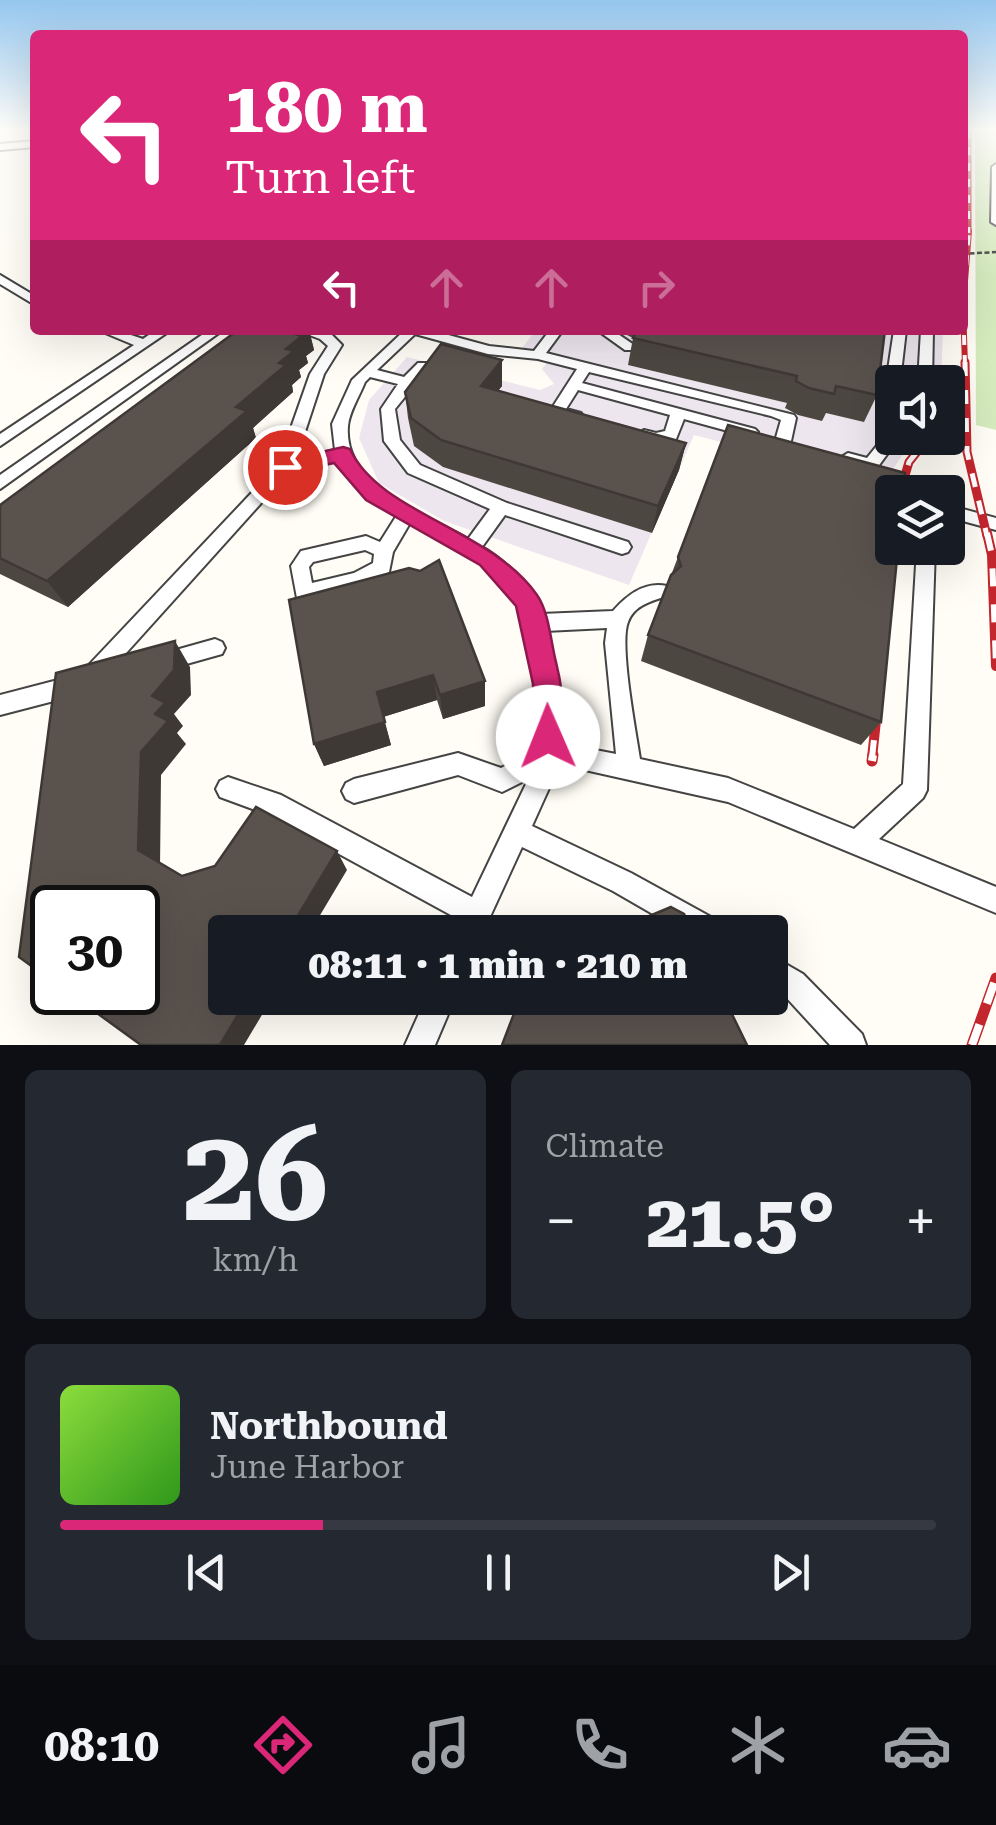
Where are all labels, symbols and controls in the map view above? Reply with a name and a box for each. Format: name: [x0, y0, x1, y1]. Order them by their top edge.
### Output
text: 180 m: [225, 67, 428, 149]
icon: left: [60, 70, 190, 200]
text: Turn left: [225, 151, 415, 204]
icon: left: [314, 260, 369, 315]
icon: ahead: [419, 260, 474, 315]
icon: ahead: [524, 260, 579, 315]
icon: right: [629, 260, 684, 315]
map controls: [875, 365, 965, 565]
button: sound: [875, 365, 965, 455]
pin: [243, 425, 328, 510]
icon: arrive: [258, 440, 313, 495]
button: layers: [875, 475, 965, 565]
position arrow: [496, 685, 600, 789]
speed limit sign: 30: [30, 885, 160, 1015]
text: 08:11 · 1 min · 210 m: [308, 943, 688, 987]
text: 26: [182, 1099, 328, 1252]
text: Climate: [546, 1127, 664, 1165]
text: 21.5°: [646, 1177, 835, 1265]
text: −: [546, 1189, 576, 1253]
text: +: [905, 1189, 936, 1253]
text: km/h: [212, 1241, 298, 1279]
text: Northbound: [210, 1404, 448, 1448]
text: June Harbor: [210, 1448, 404, 1486]
icon: previous: [179, 1545, 234, 1600]
icon: pause: [471, 1545, 526, 1600]
icon: next: [763, 1545, 818, 1600]
icon: directions: [248, 1710, 318, 1780]
icon: music: [406, 1710, 476, 1780]
icon: phone: [565, 1710, 635, 1780]
icon: climate: [723, 1710, 793, 1780]
icon: car: [882, 1710, 952, 1780]
text: 08:10: [44, 1719, 159, 1772]

